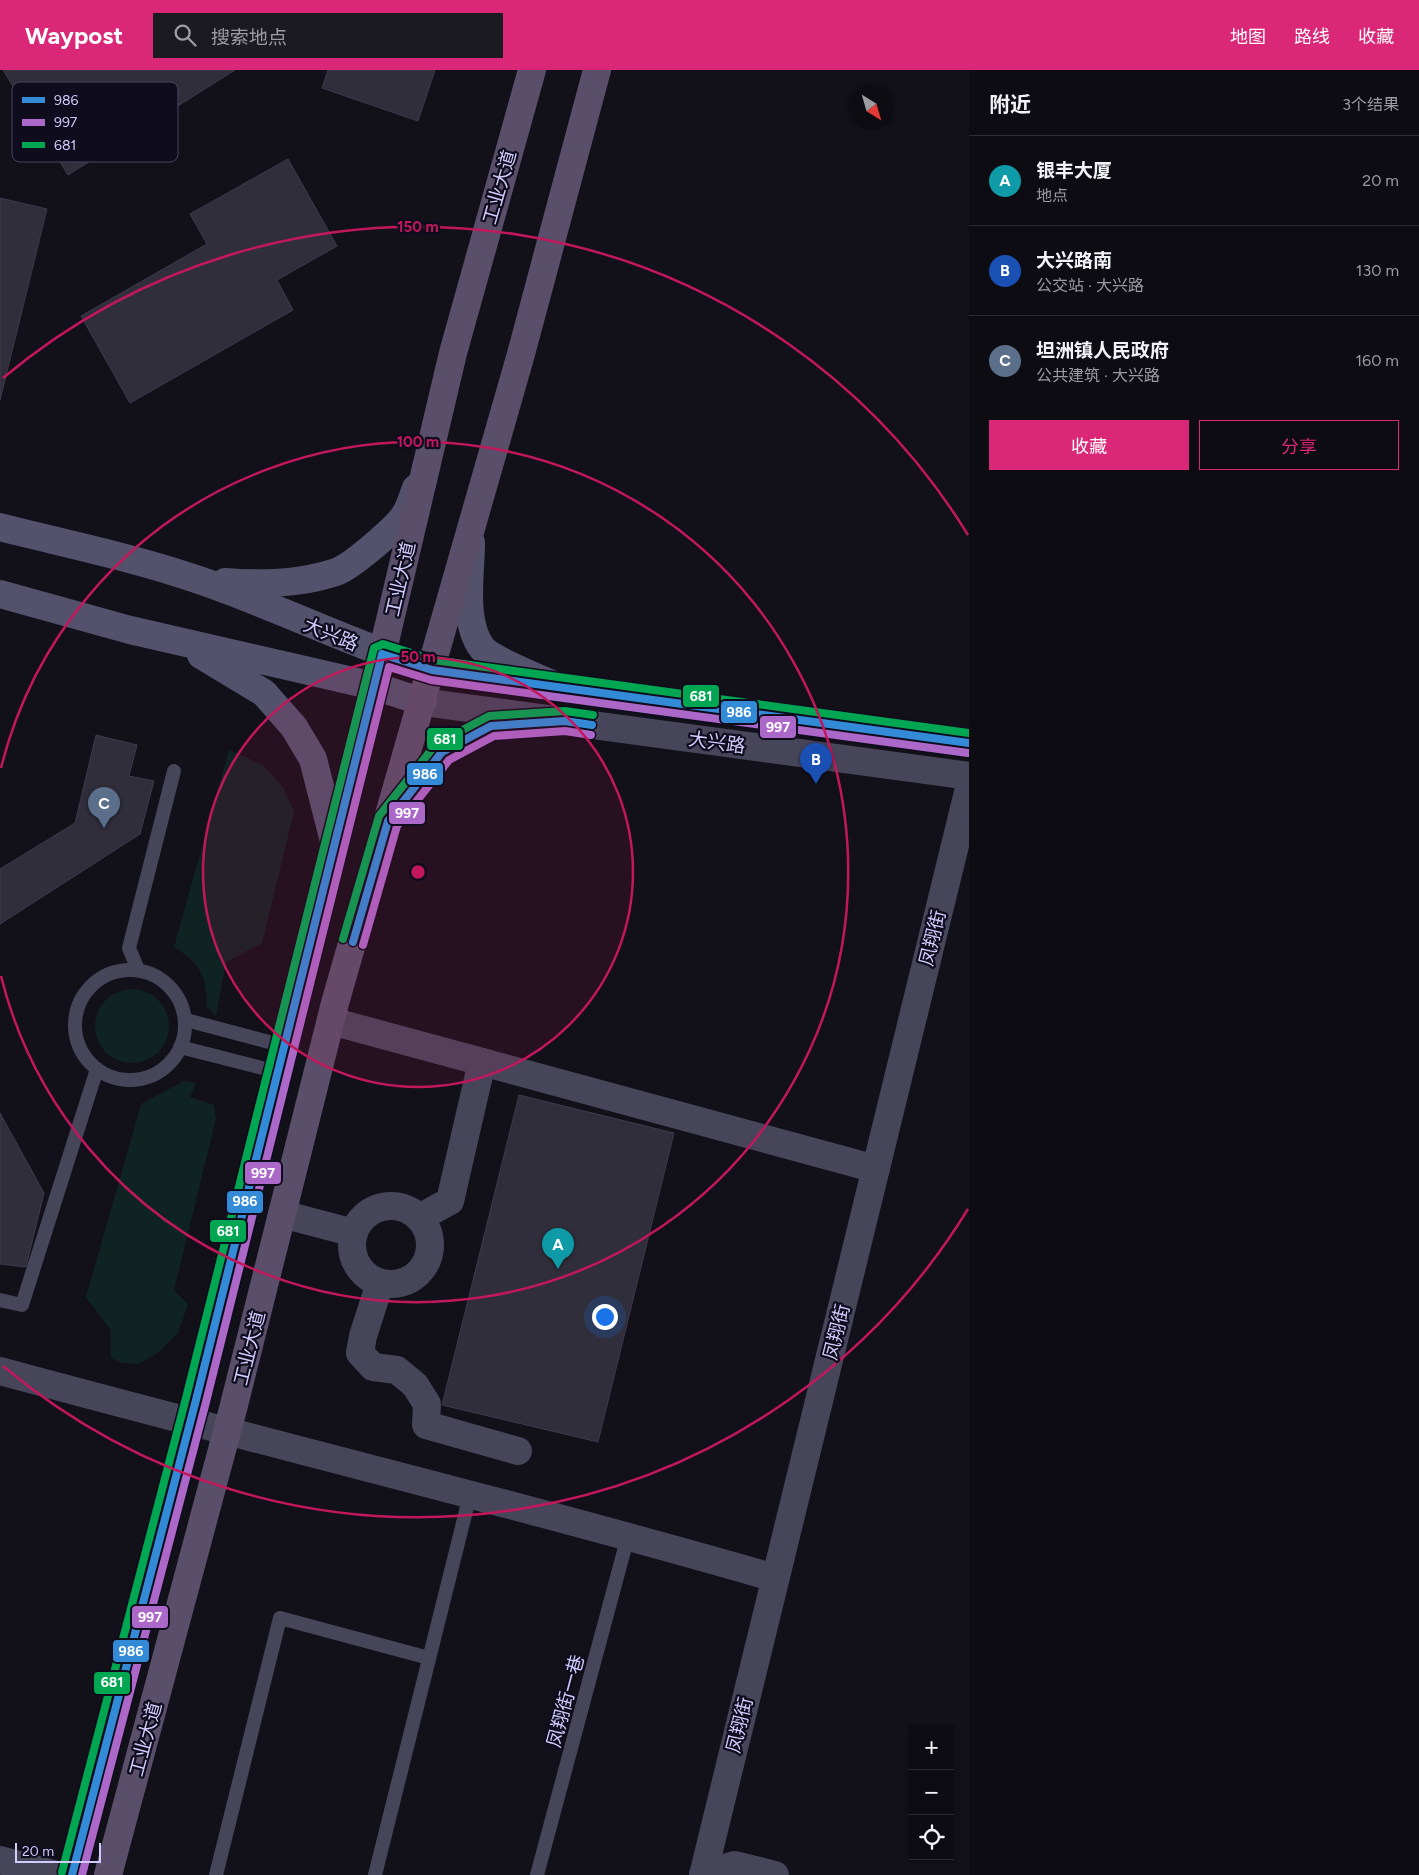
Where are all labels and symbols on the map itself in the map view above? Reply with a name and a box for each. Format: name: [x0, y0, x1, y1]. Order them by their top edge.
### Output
legend: [12, 82, 178, 162]
north arrow: [849, 85, 894, 130]
text: 986: [54, 92, 79, 109]
text: 997: [54, 114, 78, 131]
text: 681: [54, 137, 76, 154]
street label: 工业大道: [478, 147, 521, 227]
text: 150 m: [397, 218, 439, 236]
text: 100 m: [397, 433, 439, 451]
street label: 工业大道: [381, 539, 420, 619]
street label: 大兴路: [300, 613, 362, 656]
text: 50 m: [400, 648, 436, 666]
line badge: 681: [682, 684, 720, 708]
text: 681: [690, 688, 712, 705]
line badge: 986: [720, 700, 758, 724]
text: 986: [727, 704, 751, 721]
line badge: 997: [759, 715, 797, 739]
text: 997: [766, 719, 790, 736]
line badge: 681: [426, 727, 464, 751]
street label: 大兴路: [687, 727, 747, 758]
text: 681: [434, 731, 456, 748]
pin: B: [800, 743, 832, 784]
line badge: 986: [406, 762, 444, 786]
text: 986: [413, 766, 437, 783]
pin: C: [88, 787, 120, 828]
line badge: 997: [388, 801, 426, 825]
text: 997: [395, 805, 419, 822]
centre of rings: [409, 863, 427, 881]
street label: 凤翔街: [914, 908, 951, 969]
line badge: 997: [244, 1161, 282, 1185]
text: 997: [251, 1165, 275, 1182]
line badge: 986: [226, 1190, 264, 1214]
text: 986: [233, 1193, 257, 1210]
line badge: 681: [209, 1219, 247, 1243]
text: 681: [217, 1223, 239, 1240]
pin: A: [542, 1228, 574, 1269]
street label: 凤翔街: [818, 1302, 855, 1363]
your location: [592, 1304, 618, 1330]
street label: 工业大道: [229, 1308, 270, 1388]
line badge: 997: [131, 1605, 169, 1629]
text: 997: [138, 1609, 162, 1626]
line badge: 986: [112, 1639, 150, 1663]
text: 986: [119, 1643, 143, 1660]
street label: 凤翔街一巷: [542, 1652, 589, 1750]
line badge: 681: [93, 1671, 131, 1695]
text: 681: [101, 1674, 123, 1691]
street label: 凤翔街: [721, 1695, 758, 1756]
street label: 工业大道: [125, 1699, 166, 1779]
scale bar: [15, 1840, 101, 1863]

